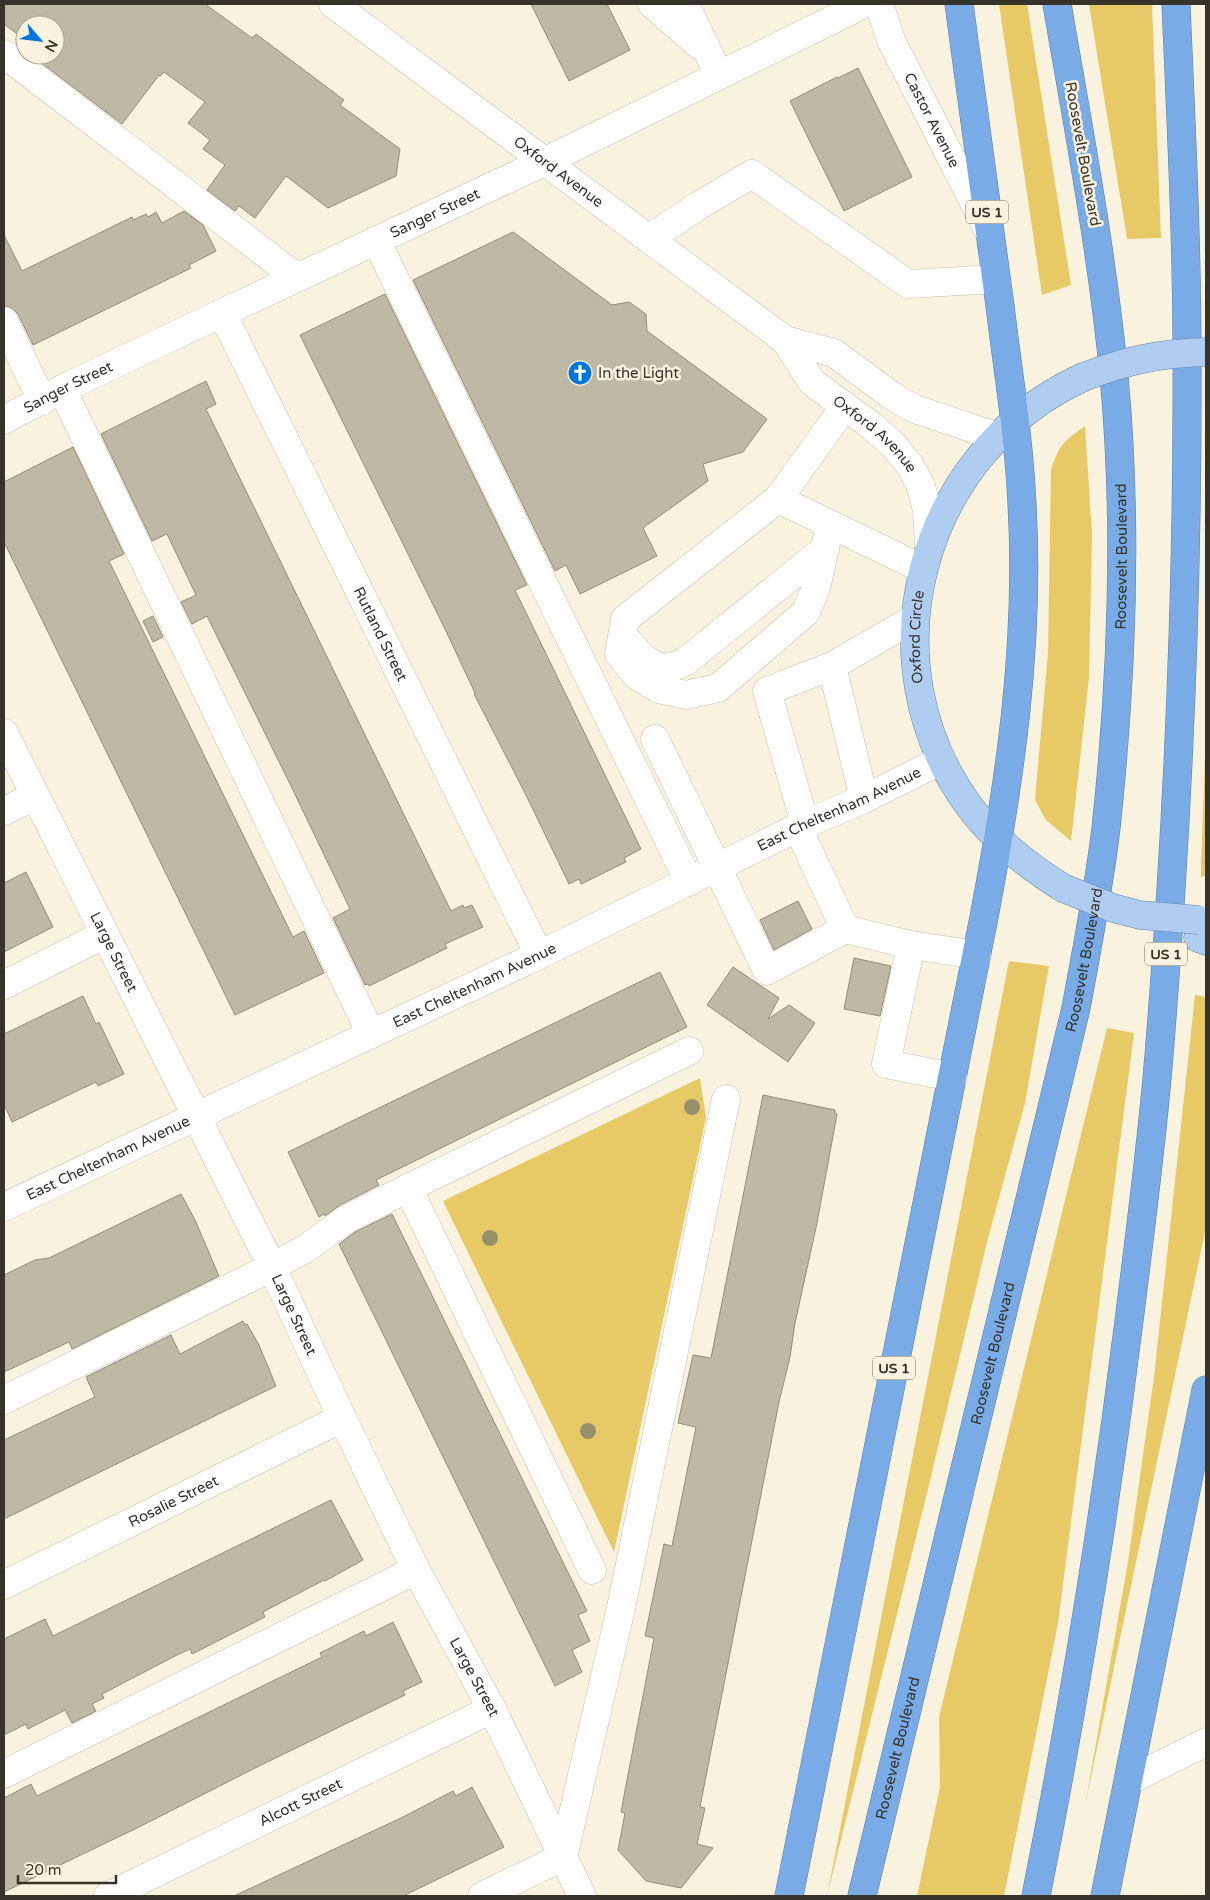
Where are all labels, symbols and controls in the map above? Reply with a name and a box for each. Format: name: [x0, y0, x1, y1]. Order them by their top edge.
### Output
north arrow: [15, 15, 65, 65]
text: N: [41, 37, 61, 55]
street label: Castor Avenue: [900, 70, 964, 171]
street label: Roosevelt Boulevard: [1061, 80, 1105, 228]
street label: Oxford Avenue: [510, 132, 607, 211]
street label: Sanger Street: [387, 184, 483, 242]
road number: US 1: [966, 200, 1008, 223]
street label: Sanger Street: [20, 357, 116, 417]
church icon: In the Light: [567, 360, 593, 386]
place label: In the Light: [598, 364, 679, 382]
street label: Oxford Avenue: [829, 391, 921, 475]
street label: Roosevelt Boulevard: [1111, 483, 1131, 630]
street label: Rutland Street: [350, 584, 412, 684]
street label: Oxford Circle: [906, 589, 928, 685]
street label: East Cheltenham Avenue: [754, 763, 924, 855]
street label: Roosevelt Boulevard: [1061, 887, 1106, 1034]
street label: Large Street: [86, 909, 142, 995]
street label: East Cheltenham Avenue: [390, 939, 559, 1032]
road number: US 1: [1145, 942, 1187, 966]
street label: East Cheltenham Avenue: [23, 1112, 193, 1204]
street label: Large Street: [268, 1271, 321, 1358]
street label: Roosevelt Boulevard: [967, 1280, 1019, 1427]
road number: US 1: [873, 1356, 915, 1380]
street label: Rosalie Street: [125, 1471, 222, 1531]
street label: Large Street: [446, 1634, 503, 1720]
street label: Roosevelt Boulevard: [872, 1675, 924, 1821]
street label: Alcott Street: [256, 1774, 345, 1830]
scale bar: [18, 1852, 115, 1884]
text: 20 m: [25, 1861, 62, 1879]

